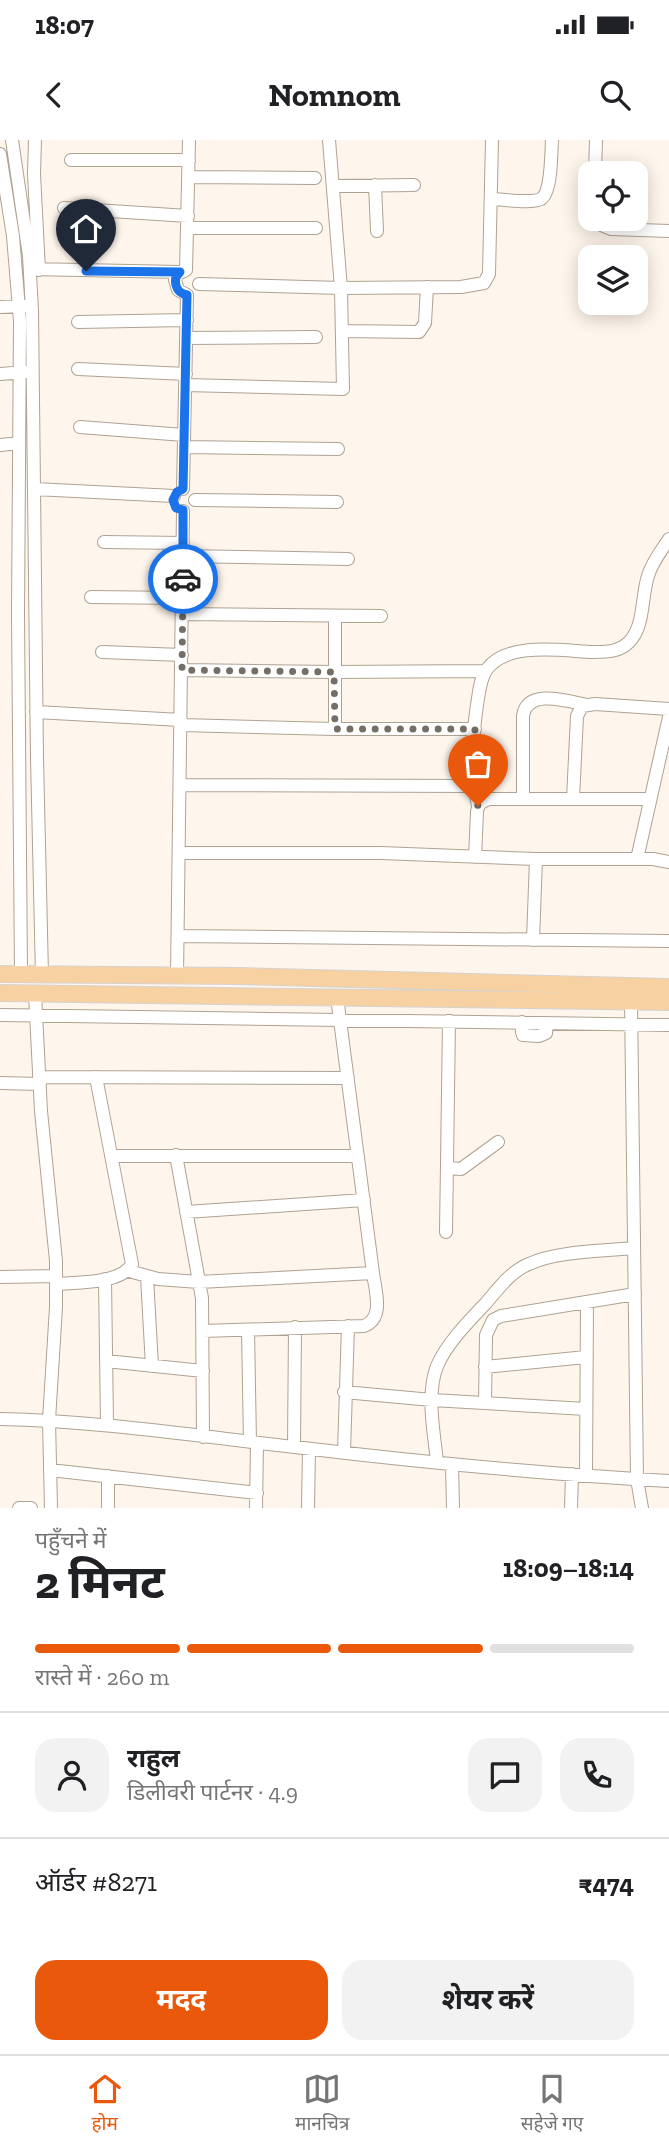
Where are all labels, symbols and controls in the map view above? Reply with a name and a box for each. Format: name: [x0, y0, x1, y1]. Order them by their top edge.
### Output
text: 18:07: [35, 9, 94, 41]
icon: back: [35, 76, 73, 114]
text: Nomnom: [268, 76, 401, 114]
icon: search: [596, 76, 634, 114]
map controls: [578, 161, 648, 315]
button: locate: [578, 161, 648, 231]
pin: [56, 199, 116, 271]
icon: home: [67, 210, 105, 248]
button: layers: [578, 245, 648, 315]
courier: [148, 544, 218, 614]
icon: car: [164, 560, 202, 598]
pin: [448, 734, 508, 806]
icon: bag: [459, 745, 497, 783]
text: पहुँचने में: [35, 1526, 107, 1554]
text: 18:09–18:14: [503, 1552, 634, 1584]
text: 2 मिनट: [35, 1555, 165, 1610]
text: रास्ते में · 260 m: [35, 1663, 169, 1691]
button: person: [35, 1738, 109, 1812]
button: chat: [468, 1738, 542, 1812]
button: phone: [560, 1738, 634, 1812]
text: राहुल: [127, 1742, 180, 1774]
text: डिलीवरी पार्टनर · 4.9: [127, 1778, 298, 1806]
text: ऑर्डर #8271: [35, 1866, 157, 1898]
text: ₹474: [578, 1868, 634, 1900]
button: मदद: [35, 1960, 328, 2040]
button: शेयर करें: [342, 1960, 634, 2040]
tab: होम: [86, 2070, 124, 2138]
tab: मानचित्र: [295, 2070, 349, 2138]
tab: सहेजे गए: [521, 2070, 583, 2138]

